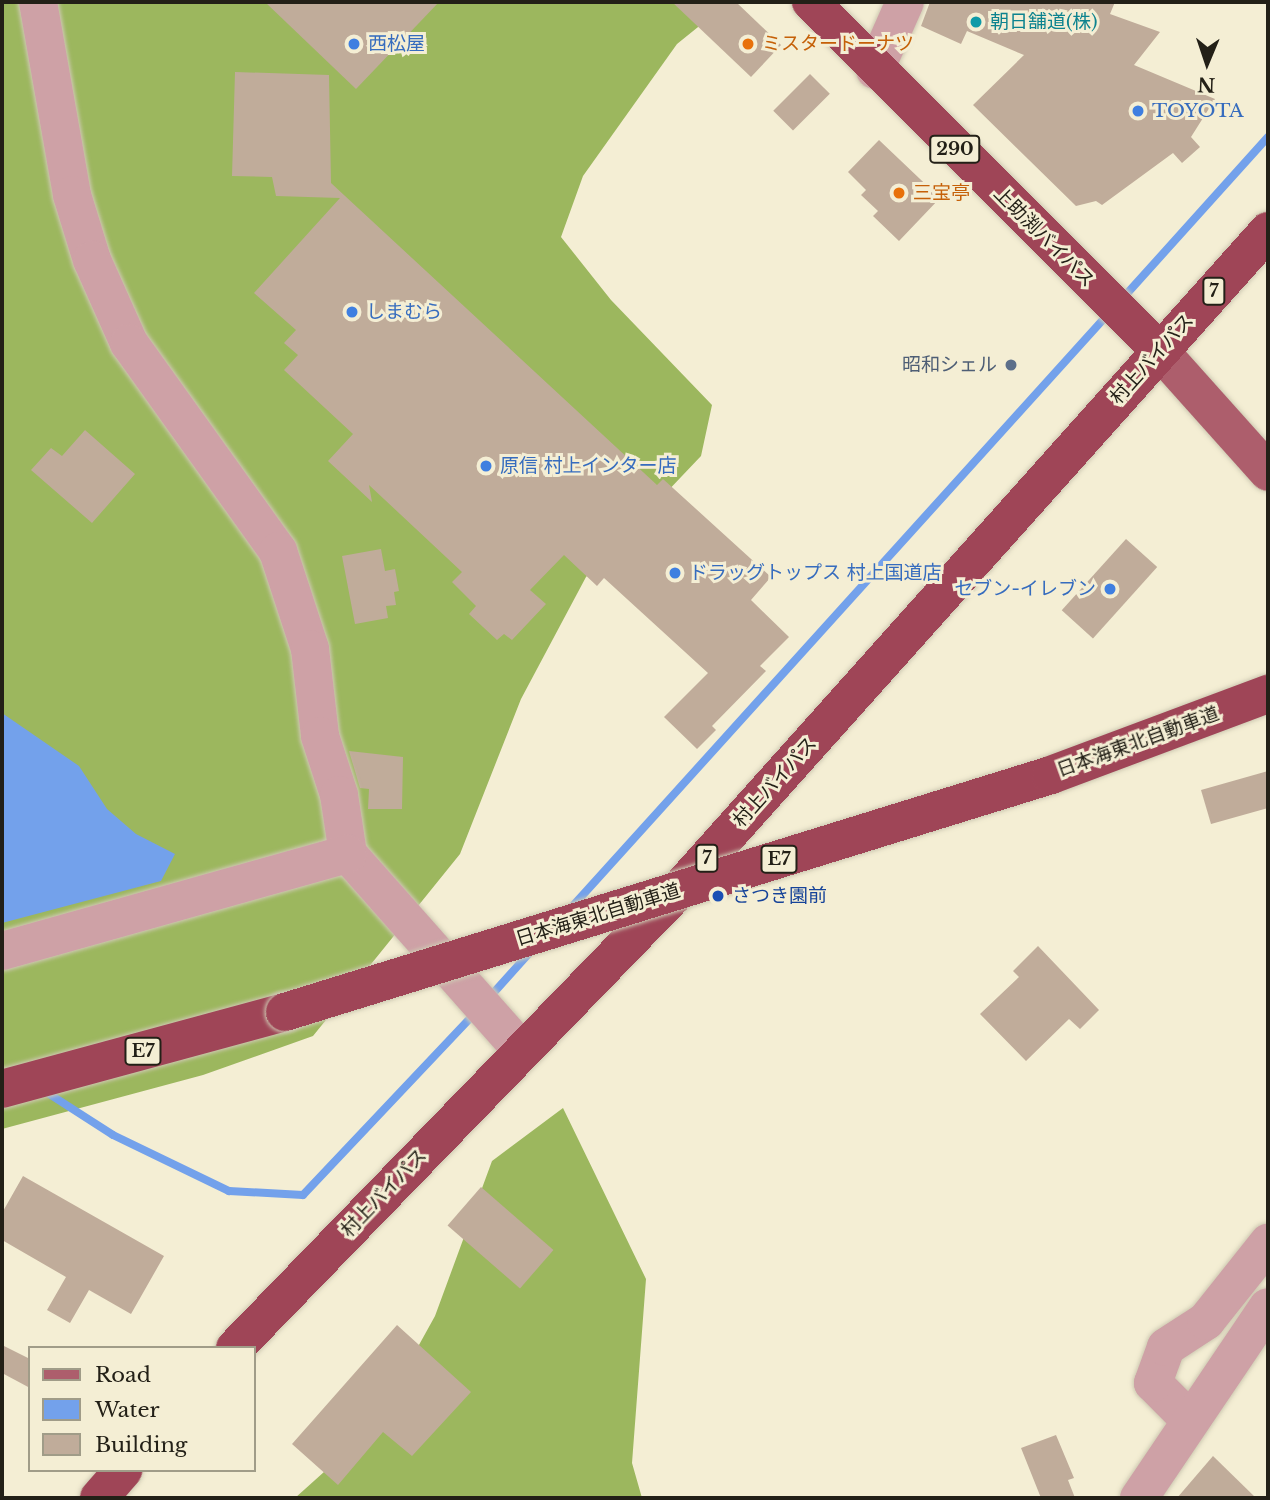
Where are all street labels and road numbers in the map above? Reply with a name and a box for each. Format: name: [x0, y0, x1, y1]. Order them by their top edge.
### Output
road number: 290: [929, 134, 981, 164]
street label: 上助渕バイパス: [989, 182, 1099, 292]
road number: 7: [1202, 276, 1226, 306]
street label: 村上バイパス: [1105, 309, 1199, 409]
street label: 日本海東北自動車道: [1054, 702, 1222, 782]
street label: 村上バイパス: [728, 732, 822, 832]
road number: 7: [695, 844, 719, 872]
road number: E7: [760, 844, 798, 874]
street label: 日本海東北自動車道: [513, 879, 683, 951]
road number: E7: [124, 1036, 162, 1066]
street label: 村上バイパス: [336, 1144, 432, 1242]

